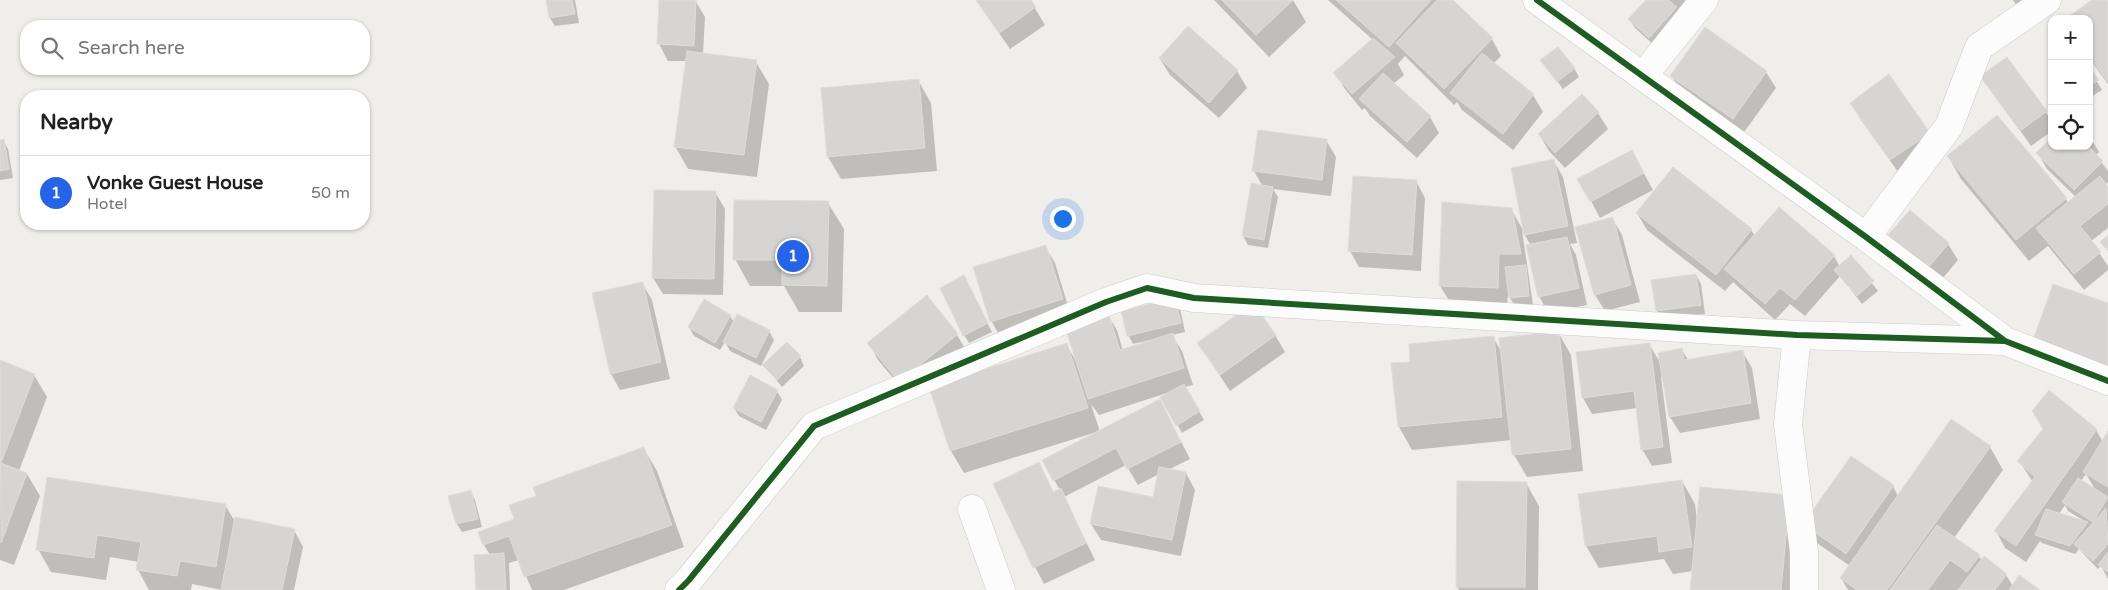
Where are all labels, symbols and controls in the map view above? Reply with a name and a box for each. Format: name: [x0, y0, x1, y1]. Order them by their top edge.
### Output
map controls: [2048, 15, 2093, 150]
button: +: [2048, 15, 2093, 60]
search box: [20, 20, 370, 75]
icon: search: [38, 34, 66, 62]
text: Search here: [78, 37, 185, 59]
button: −: [2048, 60, 2093, 105]
button: locate: [2048, 105, 2093, 150]
text: Nearby: [40, 110, 113, 135]
text: Vonke Guest House: [87, 172, 263, 194]
text: 1: [51, 183, 61, 203]
text: 50 m: [311, 183, 350, 203]
text: Hotel: [87, 194, 128, 214]
your location: [1050, 206, 1076, 232]
pin: 1: [777, 237, 809, 275]

